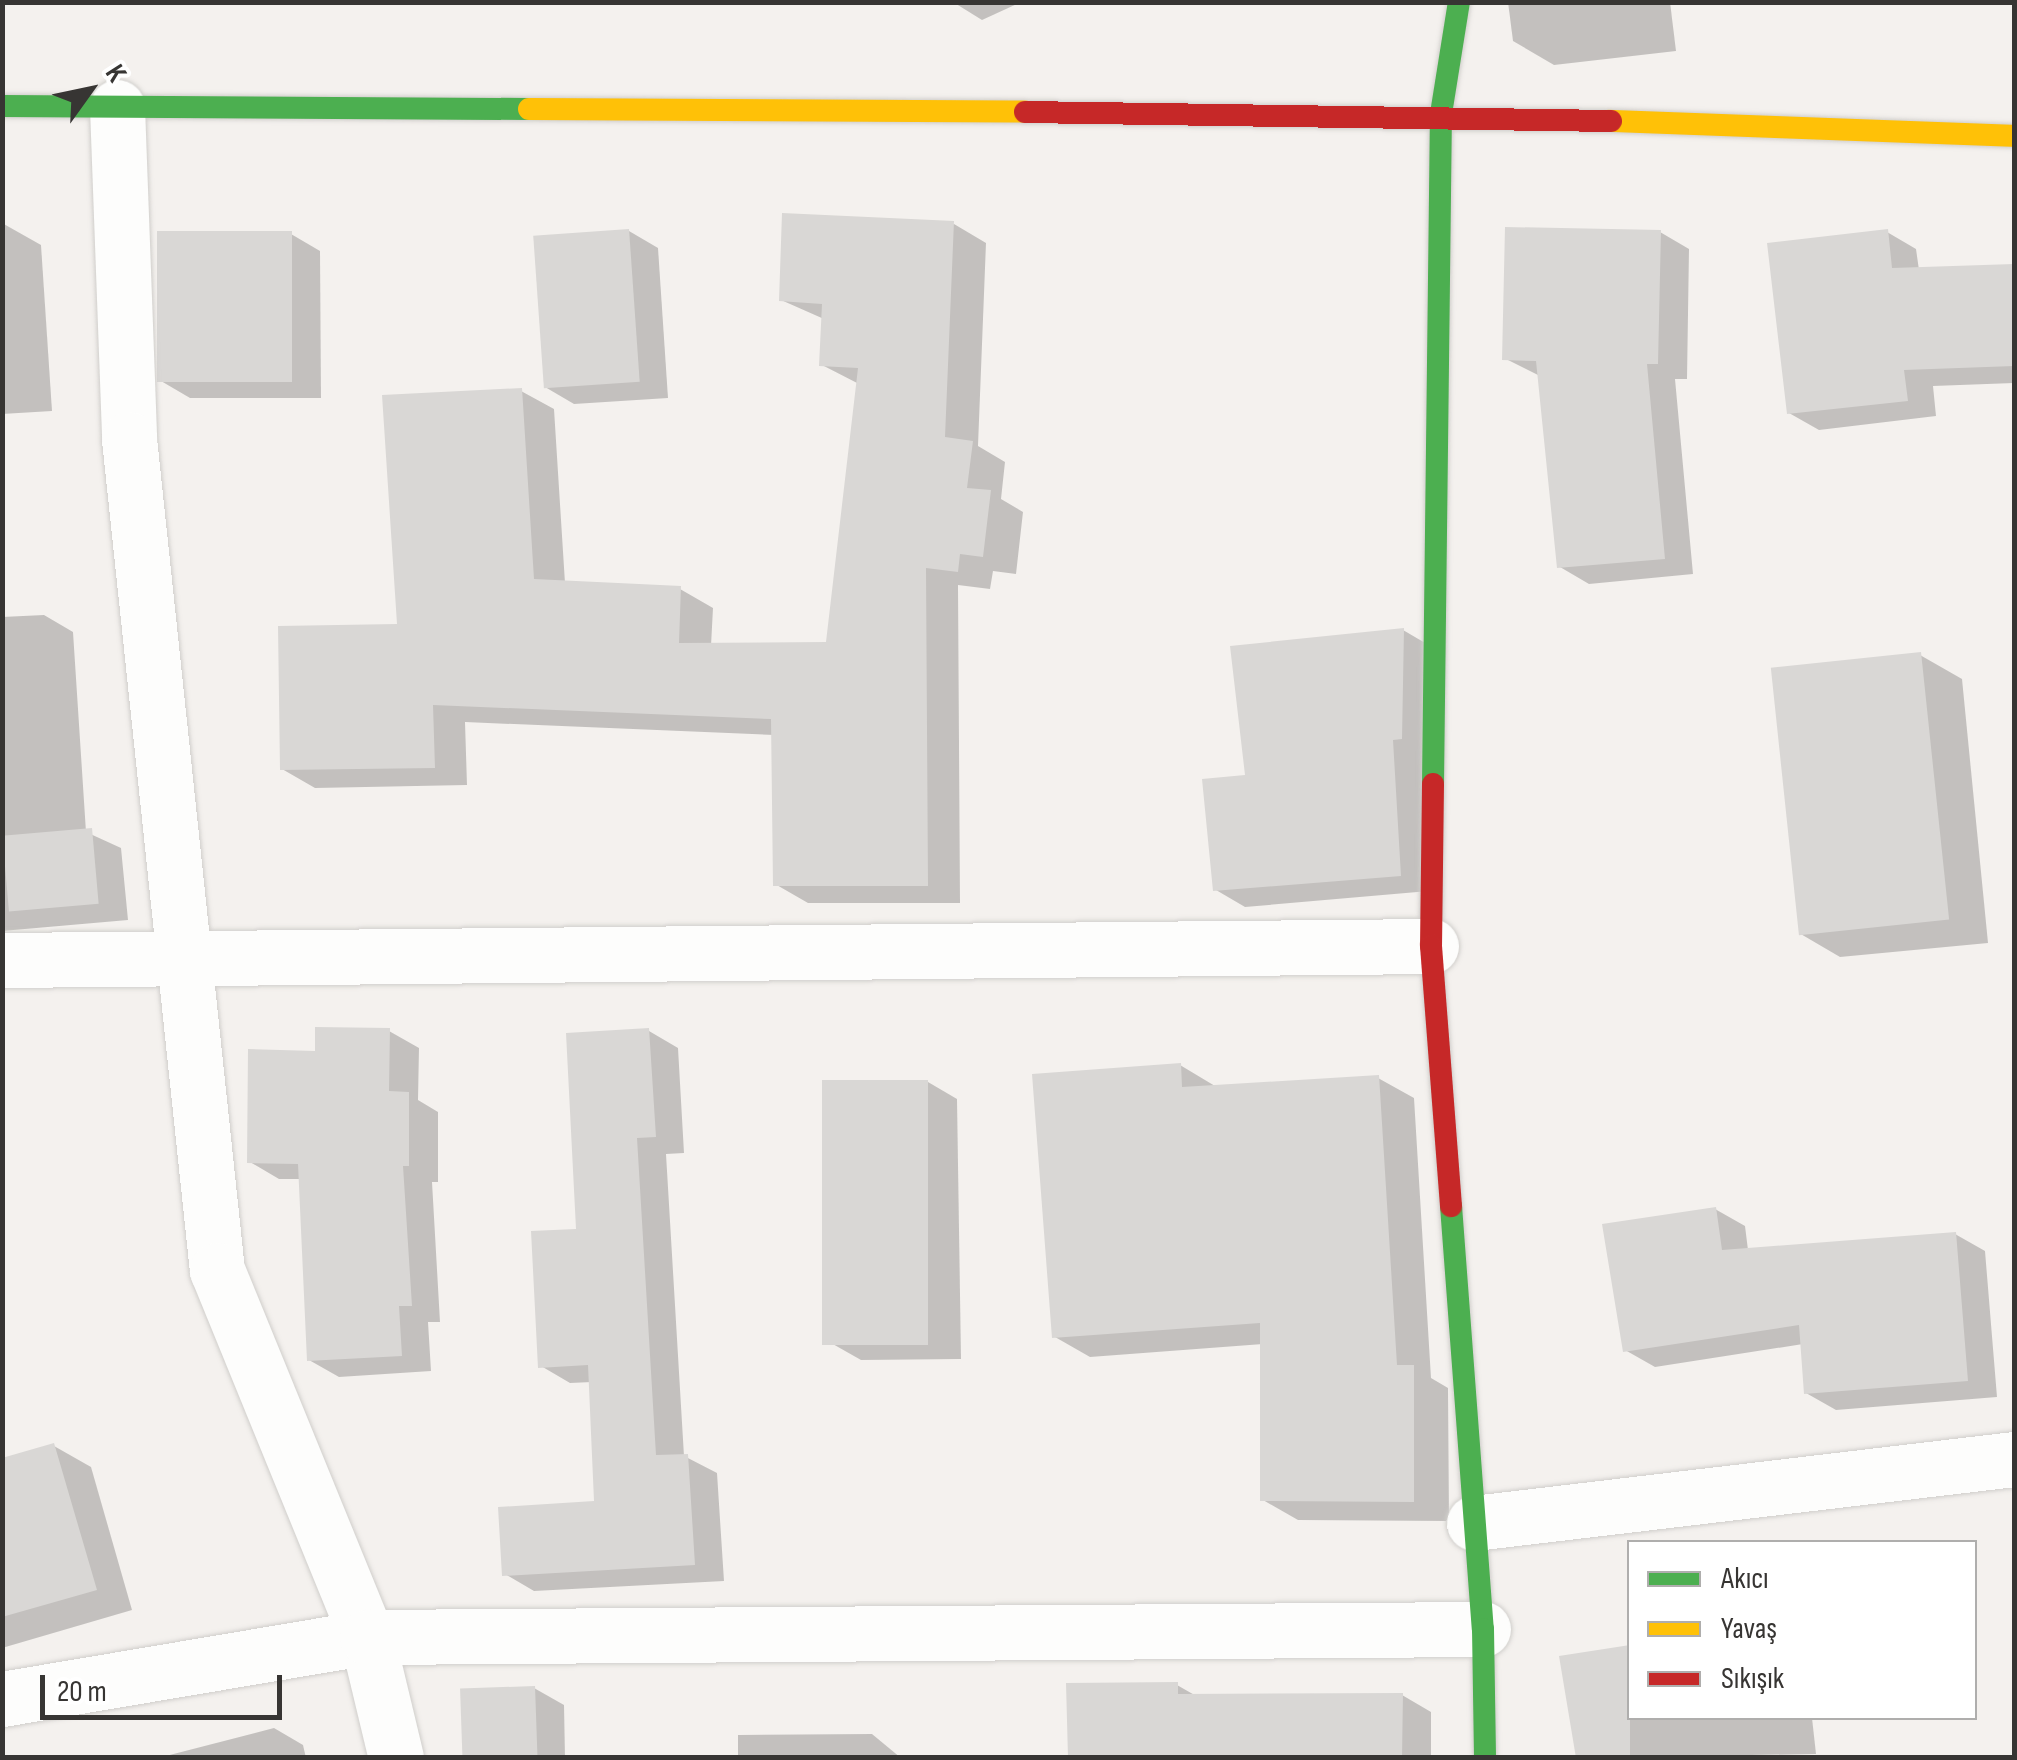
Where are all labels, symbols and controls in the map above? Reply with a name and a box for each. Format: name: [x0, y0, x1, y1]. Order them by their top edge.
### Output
north arrow: [40, 40, 140, 140]
text: K: [98, 59, 133, 88]
legend: [1627, 1540, 1977, 1720]
text: Akıcı: [1721, 1561, 1769, 1597]
text: Yavaş: [1721, 1611, 1777, 1647]
scale bar: [45, 1655, 288, 1717]
text: Sıkışık: [1721, 1661, 1784, 1697]
text: 20 m: [57, 1674, 107, 1710]

